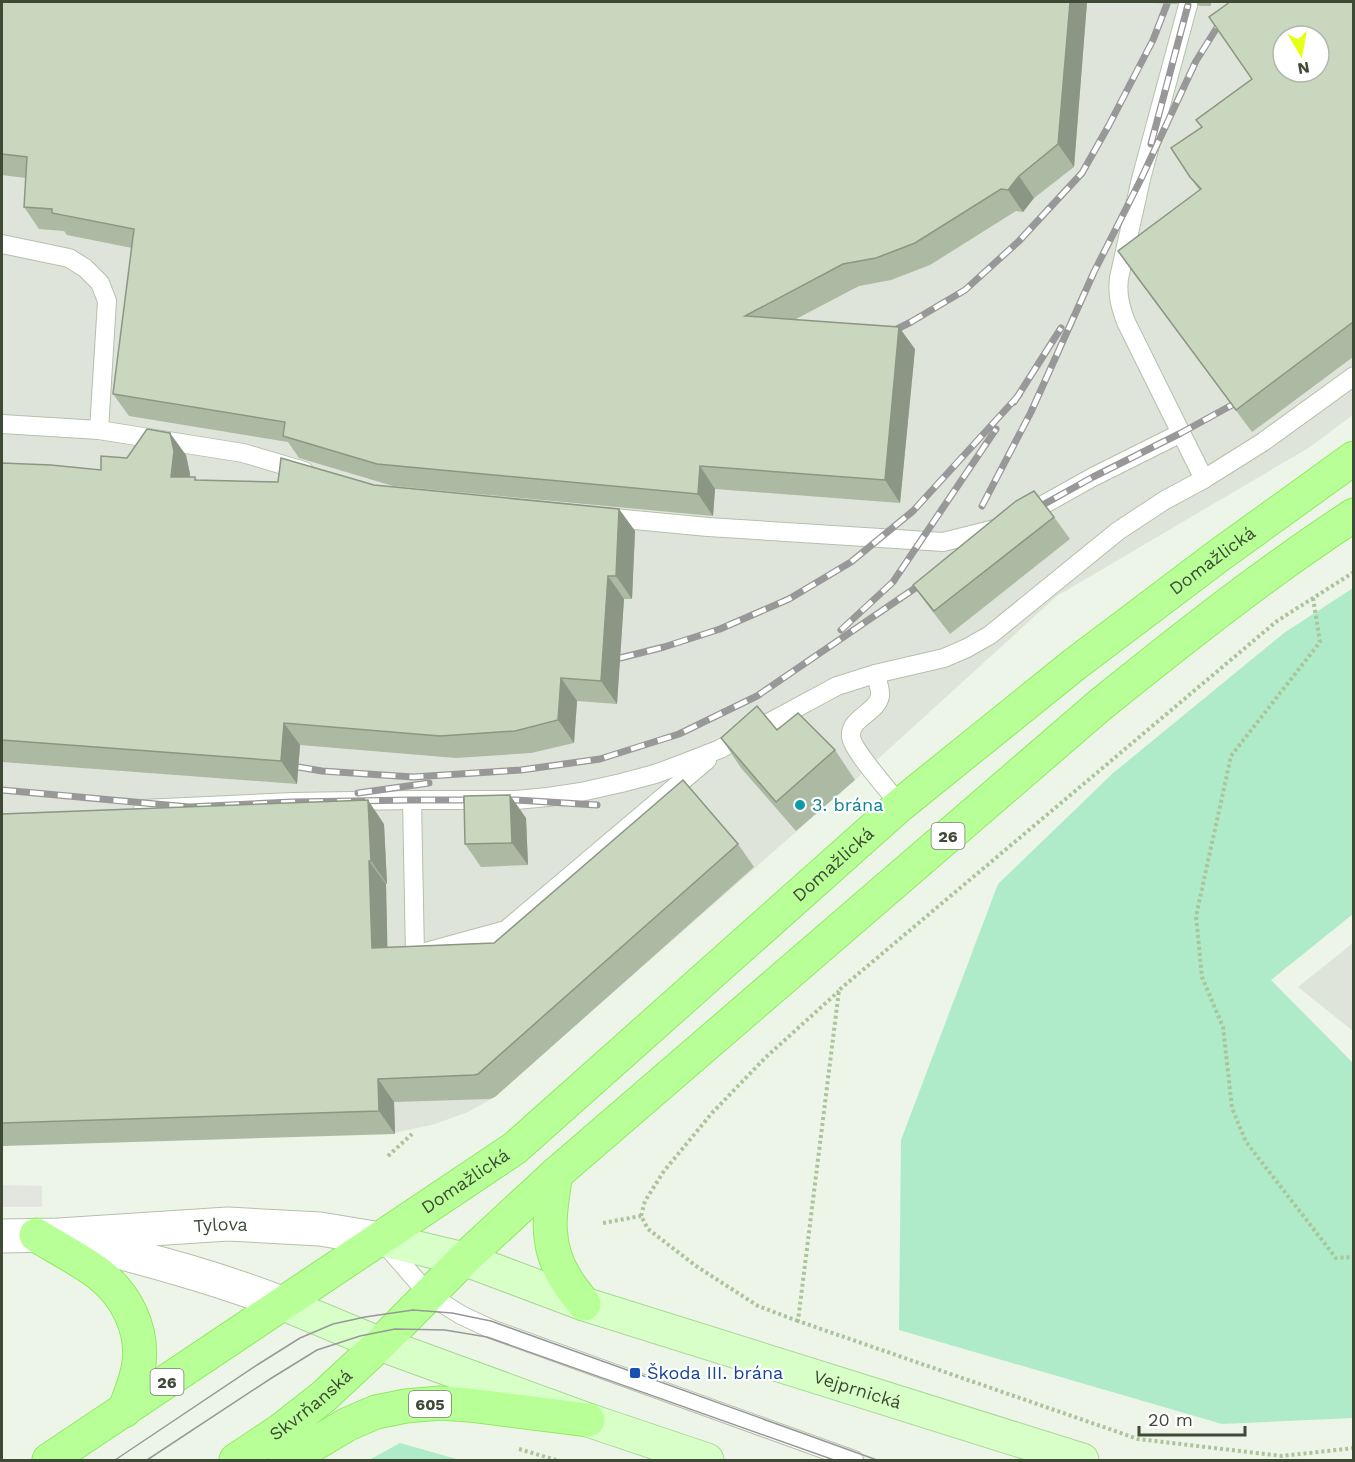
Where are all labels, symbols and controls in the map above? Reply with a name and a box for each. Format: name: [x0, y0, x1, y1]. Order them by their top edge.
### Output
north arrow: [1271, 24, 1331, 84]
text: N: [1296, 58, 1311, 79]
street label: Domažlická: [1165, 522, 1259, 599]
place label: 3. brána: [812, 794, 883, 815]
marker: 3. brána: [793, 798, 807, 812]
street label: Domažlická: [788, 823, 878, 906]
road number: 26: [932, 823, 964, 849]
street label: Domažlická: [417, 1144, 513, 1218]
street label: Tylova: [193, 1213, 248, 1236]
place label: Škoda III. brána: [647, 1362, 783, 1383]
street label: Skvrňanská: [265, 1365, 356, 1445]
marker: Škoda III. brána: [628, 1366, 642, 1380]
street label: Vejprnická: [811, 1366, 904, 1413]
road number: 26: [150, 1369, 184, 1395]
road number: 605: [409, 1391, 451, 1417]
scale bar: [1139, 1399, 1246, 1437]
text: 20 m: [1148, 1409, 1193, 1430]

